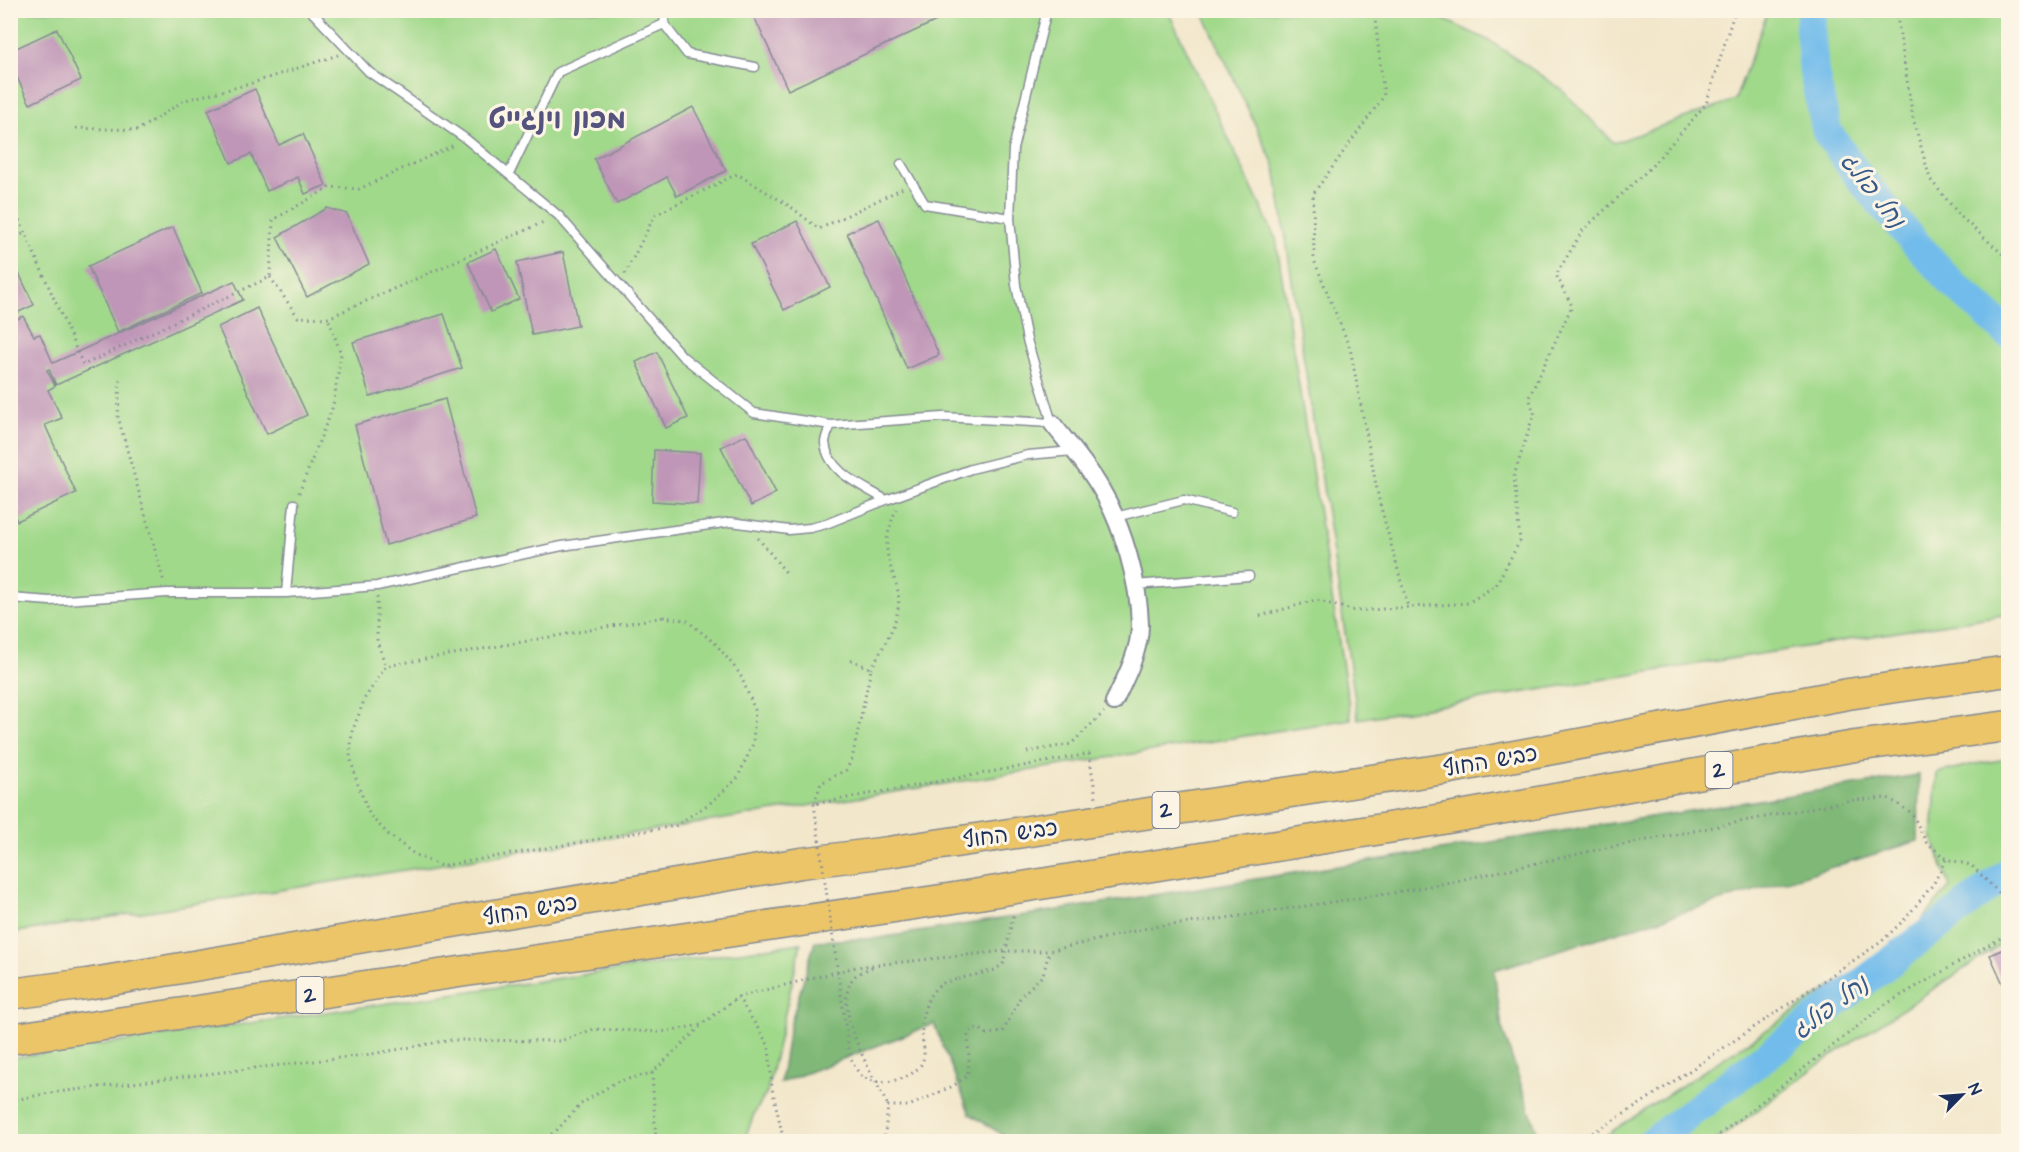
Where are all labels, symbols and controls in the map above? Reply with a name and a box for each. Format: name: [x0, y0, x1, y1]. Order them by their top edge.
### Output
district label: מכון וינגייט: [488, 100, 626, 139]
water label: נחל פולג: [1832, 146, 1914, 237]
street label: כביש החוף: [1441, 738, 1540, 785]
road number: 2: [1706, 752, 1732, 788]
road number: 2: [1152, 792, 1180, 828]
street label: כביש החוף: [961, 813, 1060, 856]
street label: כביש החוף: [481, 887, 580, 934]
water label: נחל פולג: [1785, 967, 1877, 1048]
road number: 2: [296, 977, 324, 1013]
north arrow: [1932, 1065, 1992, 1125]
text: N: [1963, 1080, 1987, 1098]

